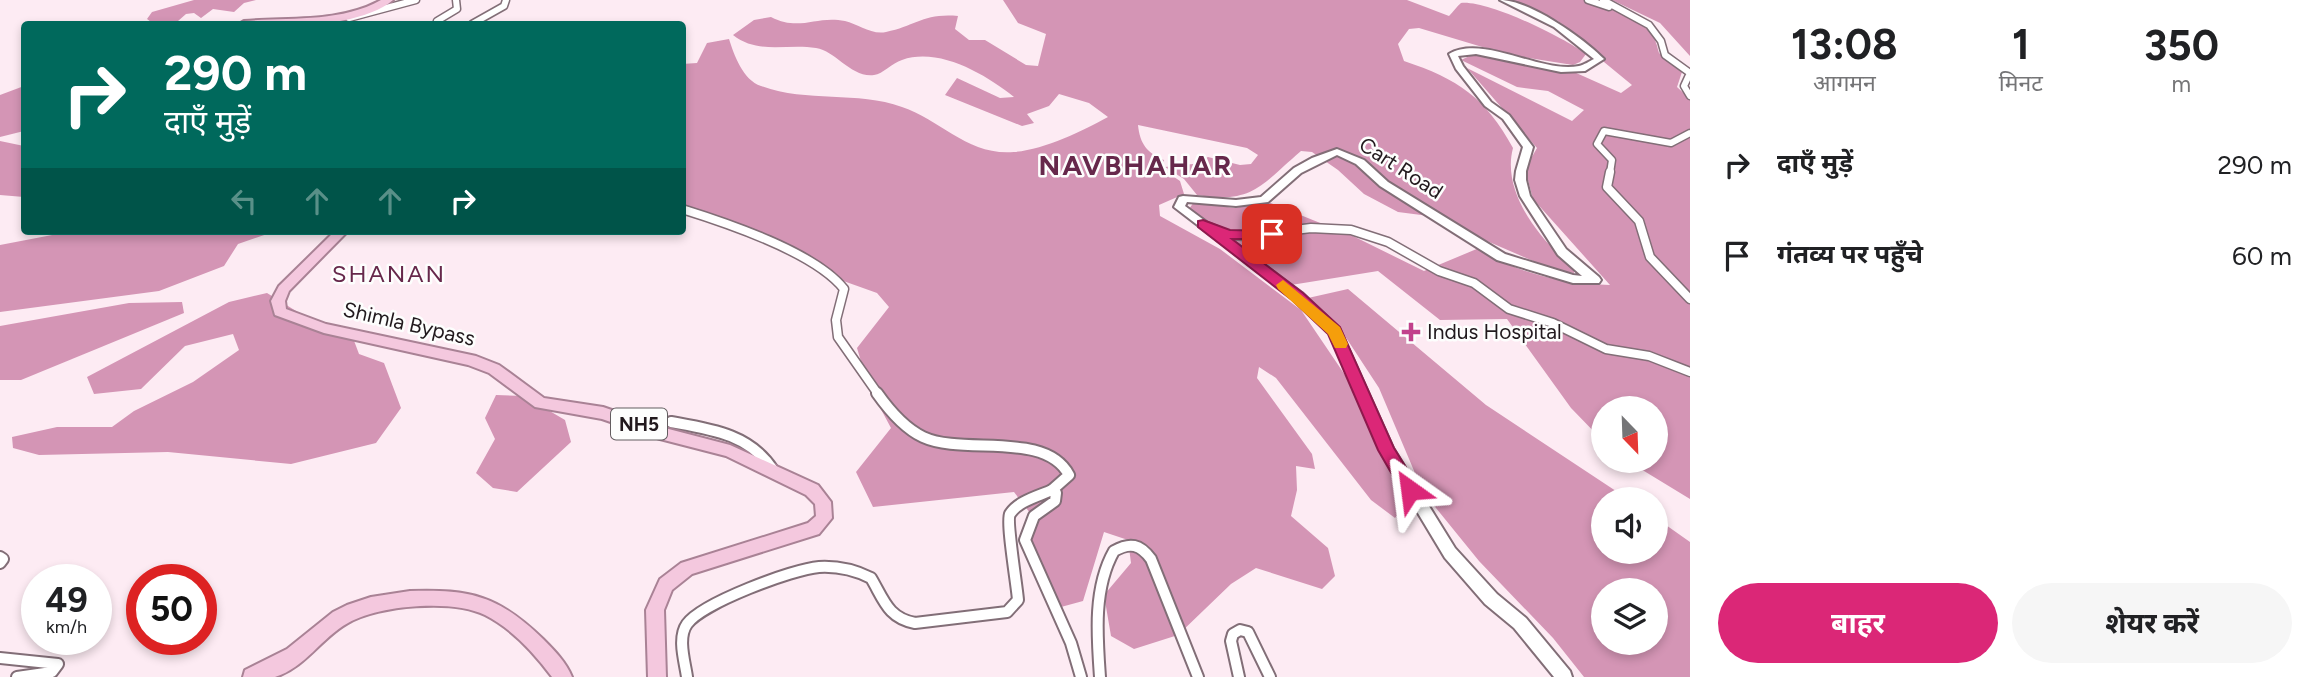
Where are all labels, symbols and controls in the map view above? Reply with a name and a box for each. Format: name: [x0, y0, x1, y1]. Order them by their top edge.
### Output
text: 13:08: [1791, 19, 1898, 70]
text: 1: [2012, 19, 2030, 70]
text: 350: [2144, 20, 2219, 71]
text: 290 m: [164, 43, 307, 102]
icon: right: [49, 49, 140, 140]
text: आगमन: [1813, 69, 1876, 97]
text: मिनट: [1999, 69, 2043, 97]
text: m: [2172, 70, 2191, 98]
text: दाएँ मुड़ें: [164, 103, 251, 141]
street label: Cart Road: [1355, 131, 1448, 204]
icon: right: [1718, 146, 1756, 184]
text: दाएँ मुड़ें: [1777, 147, 1853, 179]
district label: NAVBHAHAR: [1039, 148, 1233, 182]
text: 290 m: [2218, 149, 2292, 181]
icon: left: [225, 182, 263, 220]
icon: ahead: [298, 182, 336, 220]
icon: ahead: [371, 182, 409, 220]
icon: right: [444, 182, 482, 220]
pin: [1242, 204, 1302, 264]
icon: arrive: [1253, 215, 1291, 253]
icon: arrive: [1718, 237, 1756, 275]
text: गंतव्य पर पहुँचे: [1777, 238, 1923, 270]
text: 60 m: [2232, 240, 2292, 272]
district label: SHANAN: [332, 259, 446, 288]
street label: Shimla Bypass: [341, 296, 477, 351]
place label: Indus Hospital: [1427, 319, 1562, 344]
marker: Indus Hospital: [1401, 322, 1421, 342]
north arrow: [1591, 396, 1668, 472]
map controls: [1591, 396, 1668, 655]
road number: NH5: [611, 408, 667, 440]
position arrow: [1373, 453, 1447, 527]
button: sound: [1591, 487, 1668, 564]
speed limit sign: 50: [126, 564, 217, 655]
button: layers: [1591, 578, 1668, 655]
text: 49: [45, 579, 88, 621]
button: बाहर: [1718, 583, 1998, 663]
button: शेयर करें: [2012, 583, 2292, 663]
text: km/h: [46, 616, 87, 638]

